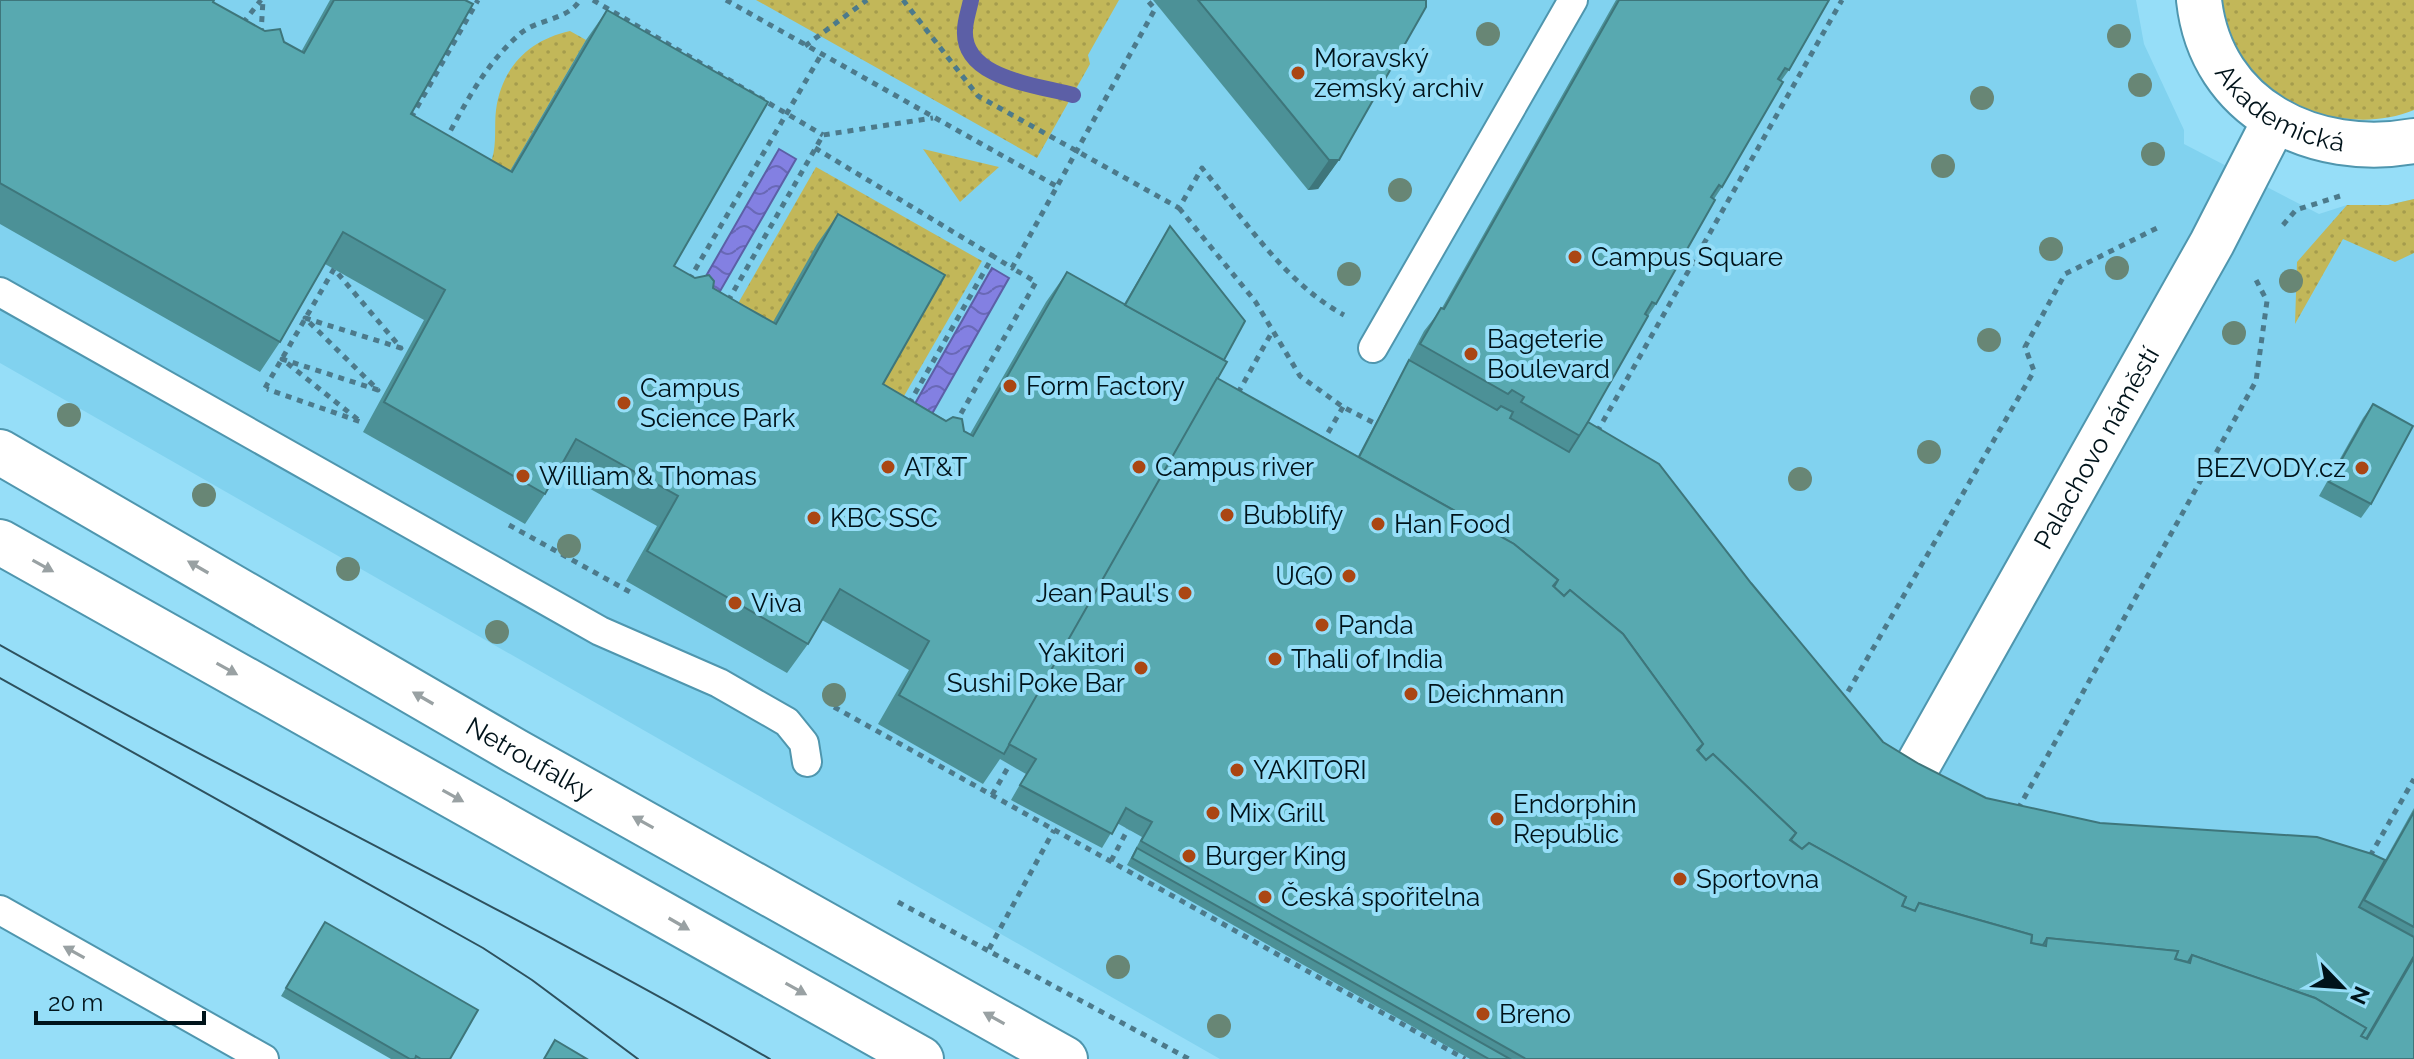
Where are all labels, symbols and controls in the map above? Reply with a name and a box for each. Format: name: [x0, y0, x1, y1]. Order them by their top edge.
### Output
place label: Moravský zemský archiv: [1314, 43, 1484, 103]
street label: Akademická: [2209, 59, 2347, 158]
marker: Moravský zemský archiv: [1289, 64, 1307, 82]
place label: Campus Square: [1591, 242, 1783, 272]
marker: Campus Square: [1566, 248, 1584, 266]
place label: Bageterie Boulevard: [1487, 324, 1610, 384]
street label: Palachovo náměstí: [2028, 341, 2165, 554]
marker: Bageterie Boulevard: [1462, 345, 1480, 363]
place label: Form Factory: [1026, 371, 1185, 401]
place label: Campus Science Park: [640, 373, 795, 433]
marker: Form Factory: [1001, 377, 1019, 395]
marker: Campus Science Park: [615, 394, 633, 412]
place label: AT&T: [904, 452, 967, 482]
place label: Campus river: [1155, 452, 1314, 482]
place label: BEZVODY.cz: [2196, 453, 2346, 483]
marker: AT&T: [879, 458, 897, 476]
marker: Campus river: [1130, 458, 1148, 476]
marker: BEZVODY.cz: [2353, 459, 2371, 477]
place label: William & Thomas: [539, 461, 757, 491]
marker: William & Thomas: [514, 467, 532, 485]
place label: Bubblify: [1243, 500, 1343, 530]
place label: KBC SSC: [830, 503, 938, 533]
marker: Bubblify: [1218, 506, 1236, 524]
marker: KBC SSC: [805, 509, 823, 527]
place label: Han Food: [1394, 509, 1511, 539]
marker: Han Food: [1369, 515, 1387, 533]
one-way arrow: [32, 559, 54, 573]
one-way arrow: [187, 560, 209, 574]
place label: UGO: [1275, 561, 1333, 591]
marker: UGO: [1340, 567, 1358, 585]
place label: Jean Paul's: [1036, 578, 1169, 608]
marker: Jean Paul's: [1176, 584, 1194, 602]
place label: Viva: [751, 588, 802, 618]
marker: Viva: [726, 594, 744, 612]
place label: Panda: [1338, 610, 1414, 640]
marker: Panda: [1313, 616, 1331, 634]
place label: Yakitori Sushi Poke Bar: [947, 638, 1125, 698]
place label: Thali of India: [1291, 644, 1443, 674]
marker: Thali of India: [1266, 650, 1284, 668]
marker: Yakitori Sushi Poke Bar: [1132, 659, 1150, 677]
one-way arrow: [216, 662, 238, 676]
place label: Deichmann: [1427, 679, 1564, 709]
marker: Deichmann: [1402, 685, 1420, 703]
one-way arrow: [412, 691, 434, 705]
street label: Netroufalky: [461, 711, 598, 807]
place label: YAKITORI: [1253, 755, 1367, 785]
marker: YAKITORI: [1228, 761, 1246, 779]
one-way arrow: [441, 789, 464, 803]
place label: Endorphin Republic: [1513, 789, 1637, 849]
place label: Mix Grill: [1229, 798, 1326, 828]
marker: Mix Grill: [1204, 804, 1222, 822]
marker: Endorphin Republic: [1488, 810, 1506, 828]
one-way arrow: [632, 816, 654, 830]
place label: Burger King: [1205, 841, 1347, 871]
marker: Burger King: [1180, 847, 1198, 865]
place label: Sportovna: [1696, 864, 1819, 894]
marker: Sportovna: [1671, 870, 1689, 888]
place label: Česká spořitelna: [1281, 881, 1480, 912]
marker: Česká spořitelna: [1256, 888, 1274, 906]
one-way arrow: [668, 917, 690, 931]
one-way arrow: [63, 945, 85, 959]
north arrow: [2302, 947, 2382, 1027]
scale bar: [36, 975, 204, 1025]
one-way arrow: [784, 982, 807, 995]
text: N: [2345, 982, 2375, 1009]
text: 20 m: [48, 988, 103, 1017]
place label: Breno: [1499, 999, 1571, 1029]
marker: Breno: [1474, 1005, 1492, 1023]
one-way arrow: [982, 1011, 1005, 1024]

